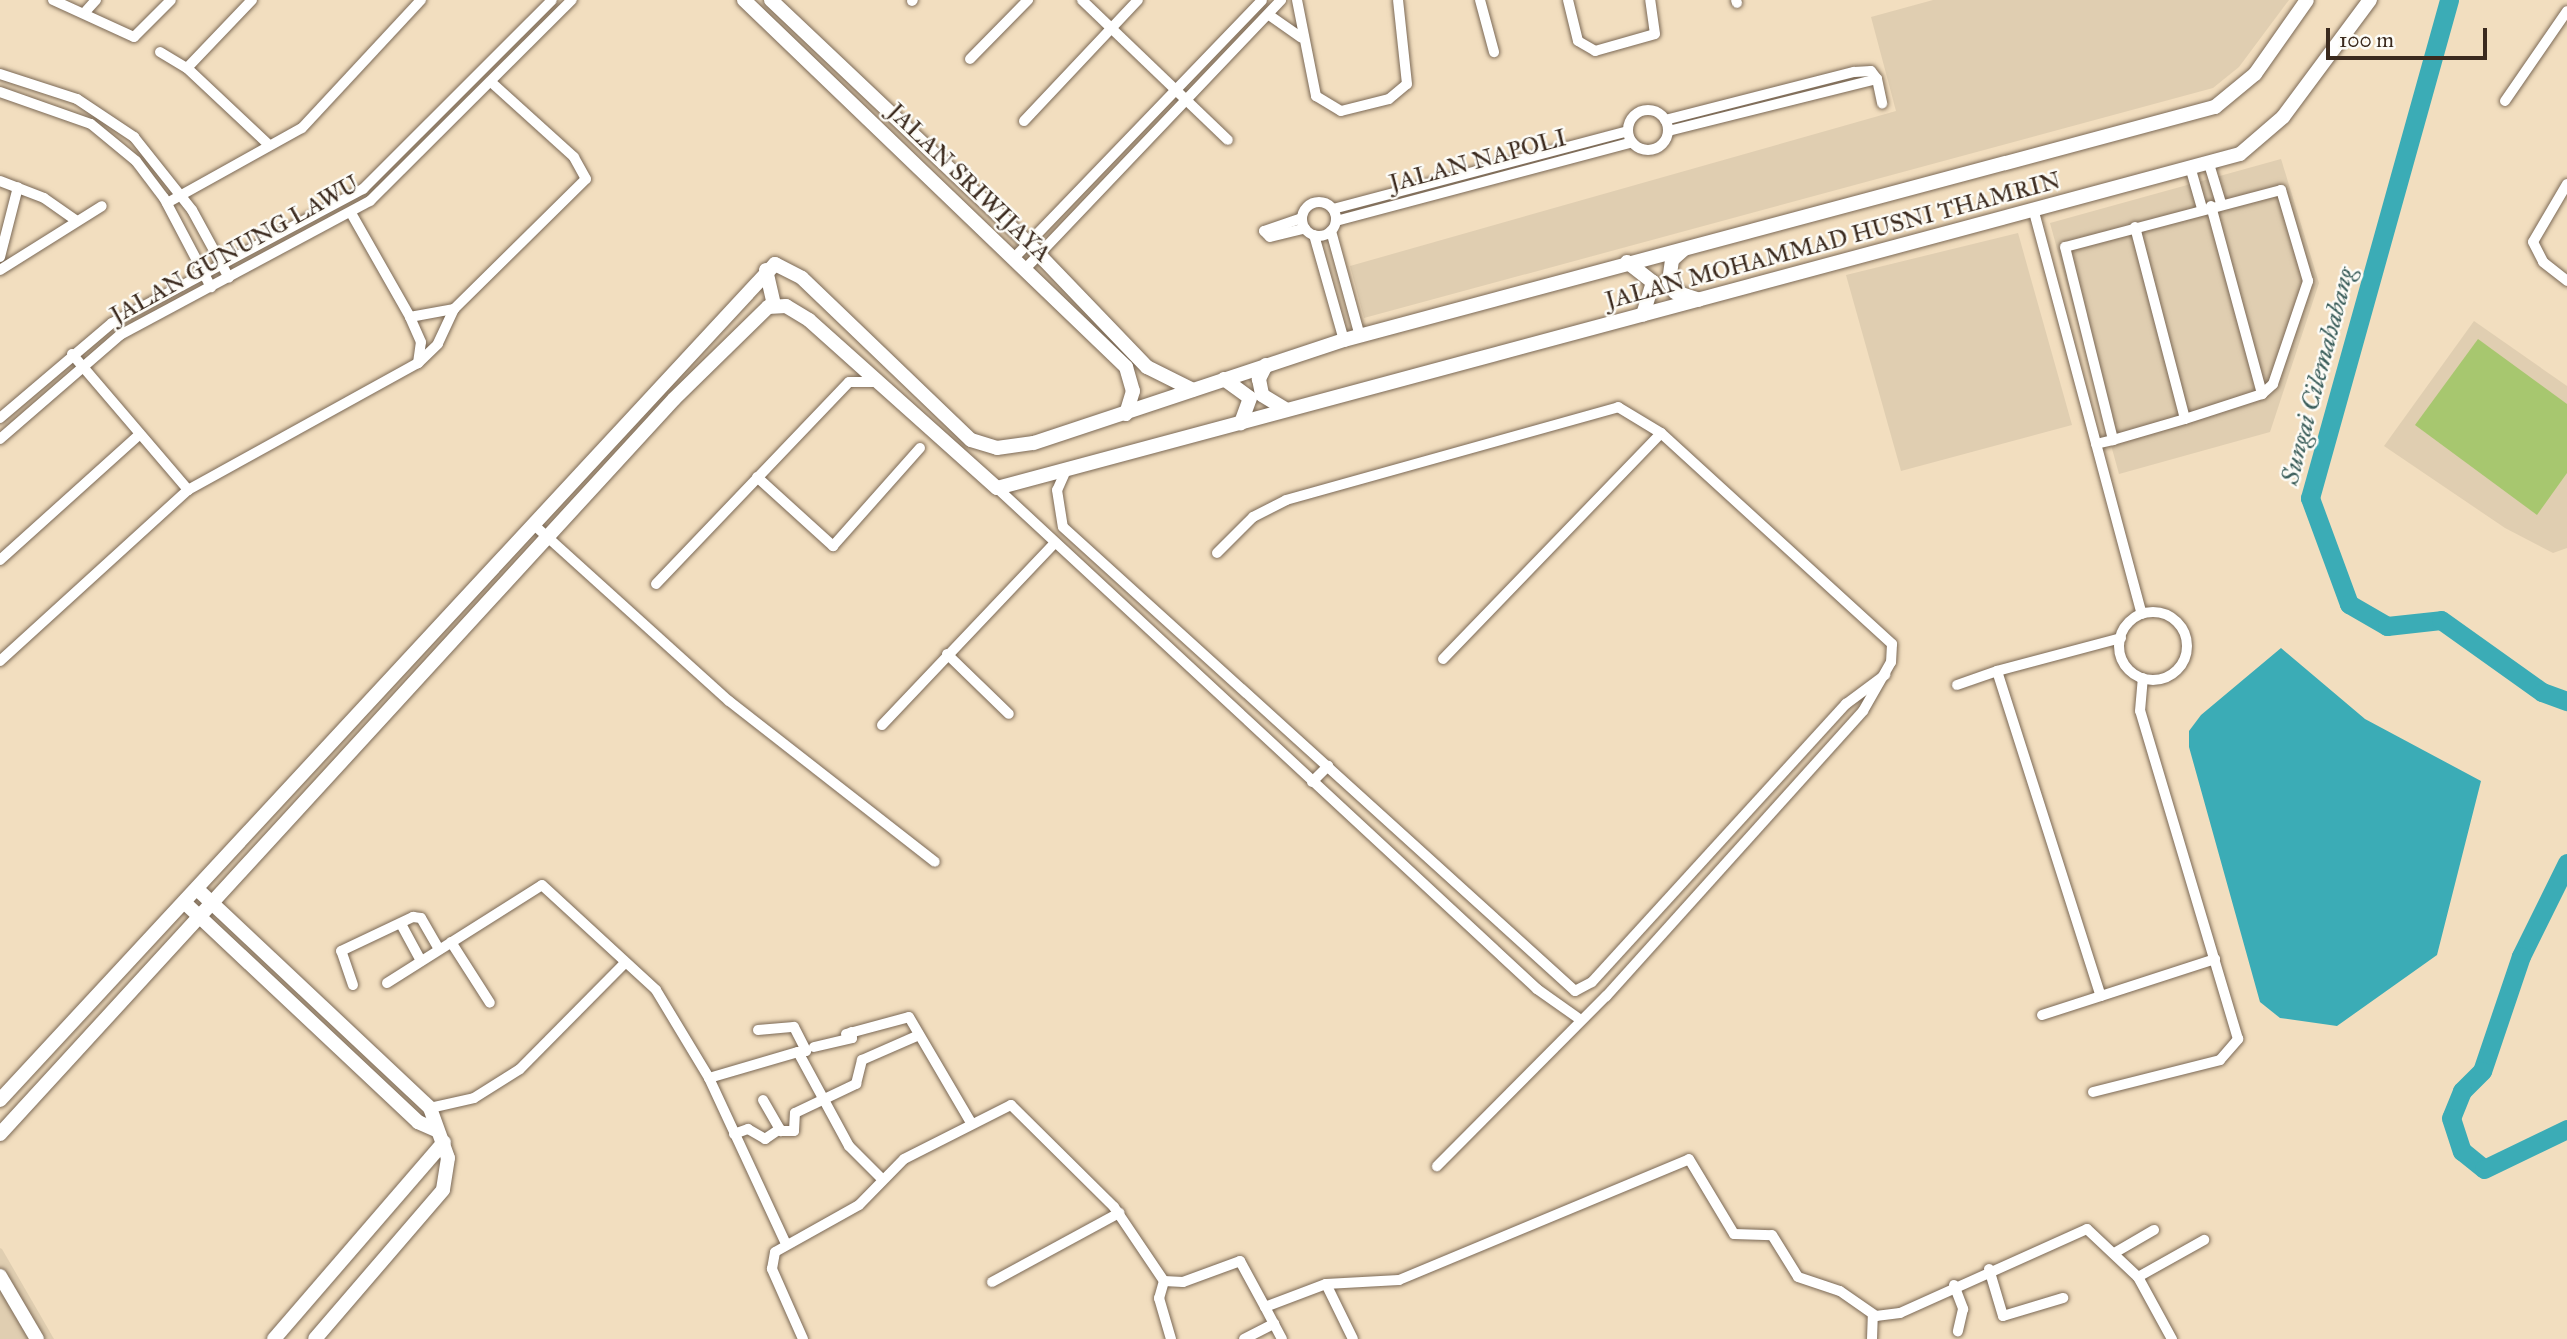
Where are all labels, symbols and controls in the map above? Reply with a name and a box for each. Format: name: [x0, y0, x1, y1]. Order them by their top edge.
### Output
scale bar: [2329, 14, 2490, 58]
text: 100 m: [2339, 27, 2394, 53]
street label: JALAN SRIWIJAYA: [881, 98, 1057, 268]
street label: JALAN NAPOLI: [1386, 124, 1570, 198]
street label: JALAN MOHAMMAD HUSNI THAMRIN: [1602, 166, 2064, 316]
street label: JALAN GUNUNG LAWU: [106, 170, 364, 330]
water label: Sungai Cilemahabang: [2274, 264, 2362, 488]

